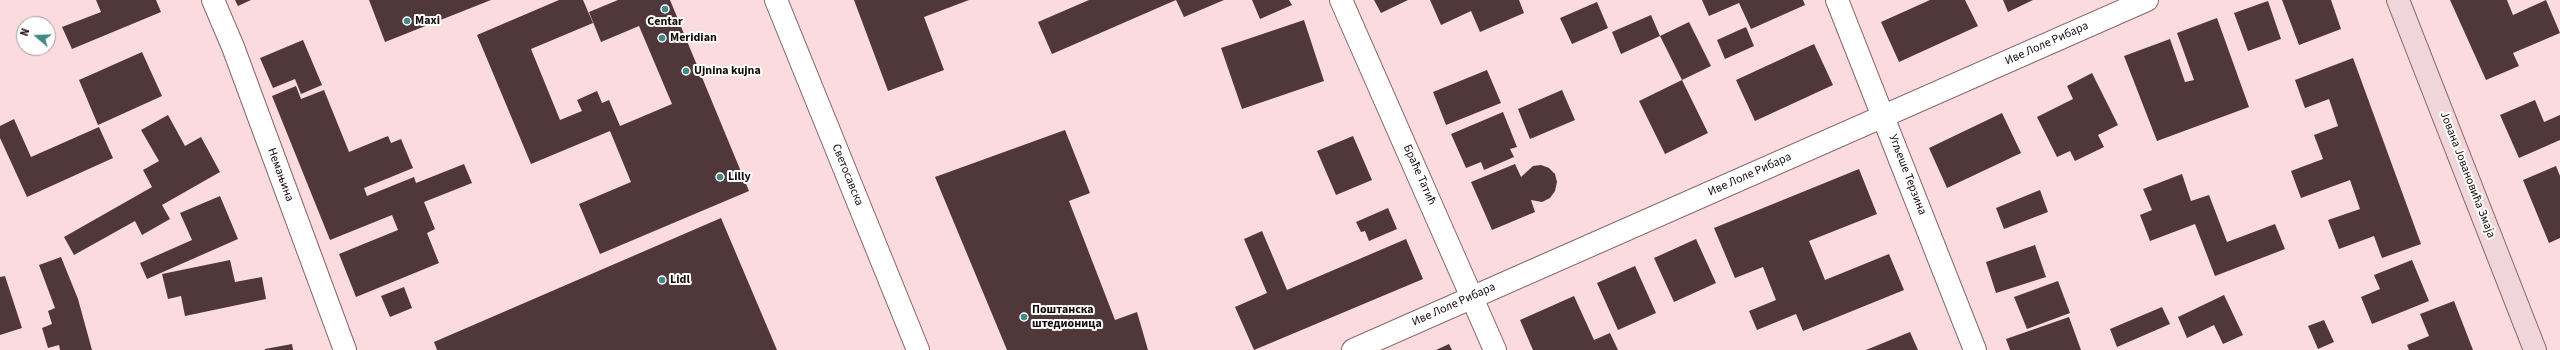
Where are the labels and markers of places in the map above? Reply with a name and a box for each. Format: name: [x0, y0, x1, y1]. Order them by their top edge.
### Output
marker: Centar: [660, 4, 670, 14]
place label: Maxi: [415, 14, 440, 28]
place label: Centar: [647, 15, 683, 29]
marker: Maxi: [402, 16, 412, 26]
place label: Meridian: [670, 31, 717, 45]
marker: Meridian: [657, 33, 667, 43]
place label: Ujnina kujna: [694, 64, 761, 78]
marker: Ujnina kujna: [681, 66, 691, 76]
place label: Lilly: [728, 170, 751, 184]
marker: Lilly: [715, 172, 725, 182]
place label: Lidl: [670, 273, 690, 287]
marker: Lidl: [657, 275, 667, 285]
place label: Поштанска штедионица: [1032, 303, 1102, 331]
marker: Поштанска штедионица: [1019, 312, 1029, 322]

